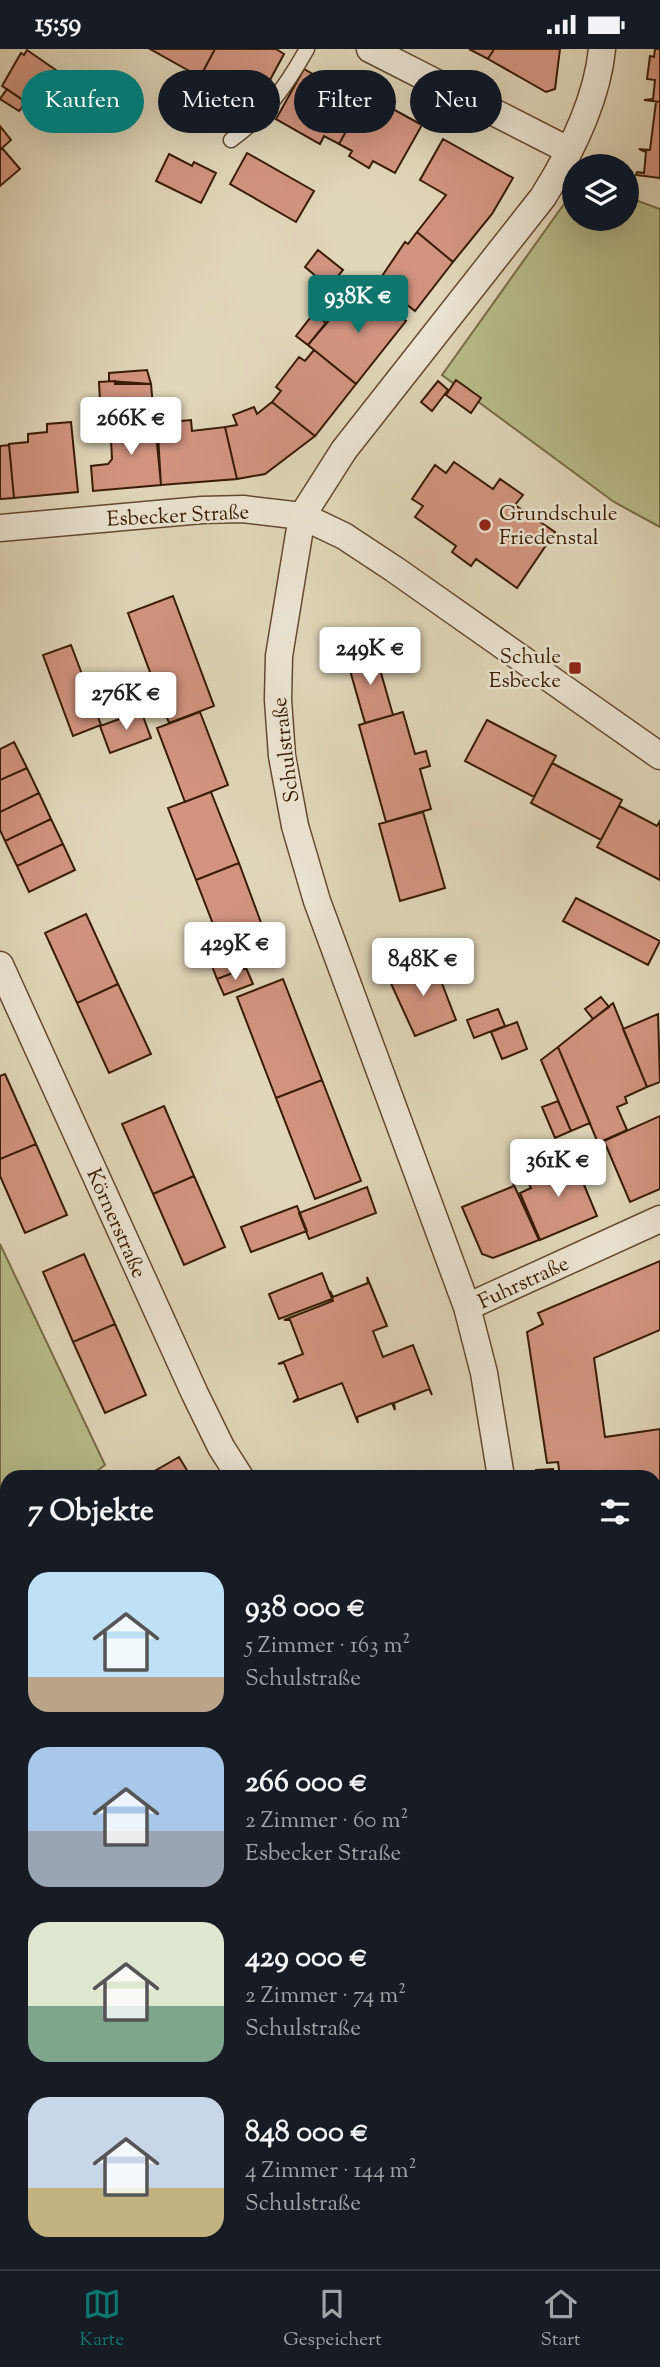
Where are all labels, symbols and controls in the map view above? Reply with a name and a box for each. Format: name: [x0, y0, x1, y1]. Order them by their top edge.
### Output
text: 15:59: [35, 6, 81, 43]
chip: Kaufen: [21, 70, 144, 133]
chip: Mieten: [158, 70, 280, 133]
chip: Filter: [294, 70, 396, 133]
chip: Neu: [410, 70, 502, 133]
map controls: [562, 154, 639, 231]
button: layers: [562, 154, 639, 231]
pin: 938K €: [301, 275, 415, 335]
text: 938K €: [324, 281, 392, 314]
pin: 266K €: [74, 397, 188, 457]
text: 266K €: [96, 403, 166, 436]
street label: Esbecker Straße: [106, 498, 250, 536]
place label: Grundschule Friedenstal: [499, 500, 618, 554]
marker: Grundschule Friedenstal: [477, 517, 493, 533]
pin: 249K €: [313, 627, 427, 687]
text: 249K €: [336, 633, 405, 666]
place label: Schule Esbecke: [489, 643, 561, 697]
marker: Schule Esbecke: [567, 660, 583, 676]
pin: 276K €: [69, 673, 183, 732]
text: 276K €: [91, 678, 161, 711]
street label: Schulstraße: [266, 695, 308, 804]
pin: 429K €: [178, 923, 292, 982]
text: 429K €: [200, 928, 270, 961]
pin: 848K €: [366, 939, 480, 998]
text: 848K €: [388, 944, 458, 977]
pin: 361K €: [501, 1139, 615, 1199]
text: 361K €: [526, 1145, 590, 1178]
street label: Körnerstraße: [78, 1164, 153, 1284]
street label: Fuhrstraße: [473, 1250, 574, 1318]
text: 7 Objekte: [28, 1491, 154, 1534]
icon: filters: [596, 1493, 634, 1531]
text: 938 000 €: [245, 1587, 366, 1630]
icon: home: [84, 1600, 168, 1684]
text: 5 Zimmer · 163 m²: [245, 1630, 410, 1663]
text: Schulstraße: [245, 1663, 361, 1696]
text: 266 000 €: [245, 1762, 368, 1805]
icon: home: [84, 1775, 168, 1859]
text: 2 Zimmer · 60 m²: [245, 1805, 408, 1838]
text: Esbecker Straße: [245, 1838, 401, 1871]
text: 429 000 €: [245, 1937, 368, 1980]
icon: home: [84, 1950, 168, 2034]
text: 2 Zimmer · 74 m²: [245, 1980, 406, 2013]
text: Schulstraße: [245, 2013, 361, 2046]
text: 848 000 €: [245, 2112, 369, 2155]
icon: home: [84, 2125, 168, 2209]
text: 4 Zimmer · 144 m²: [245, 2155, 416, 2188]
text: Schulstraße: [245, 2188, 361, 2221]
tab: Karte: [79, 2285, 124, 2354]
tab: Gespeichert: [283, 2285, 382, 2354]
tab: Start: [541, 2285, 581, 2354]

